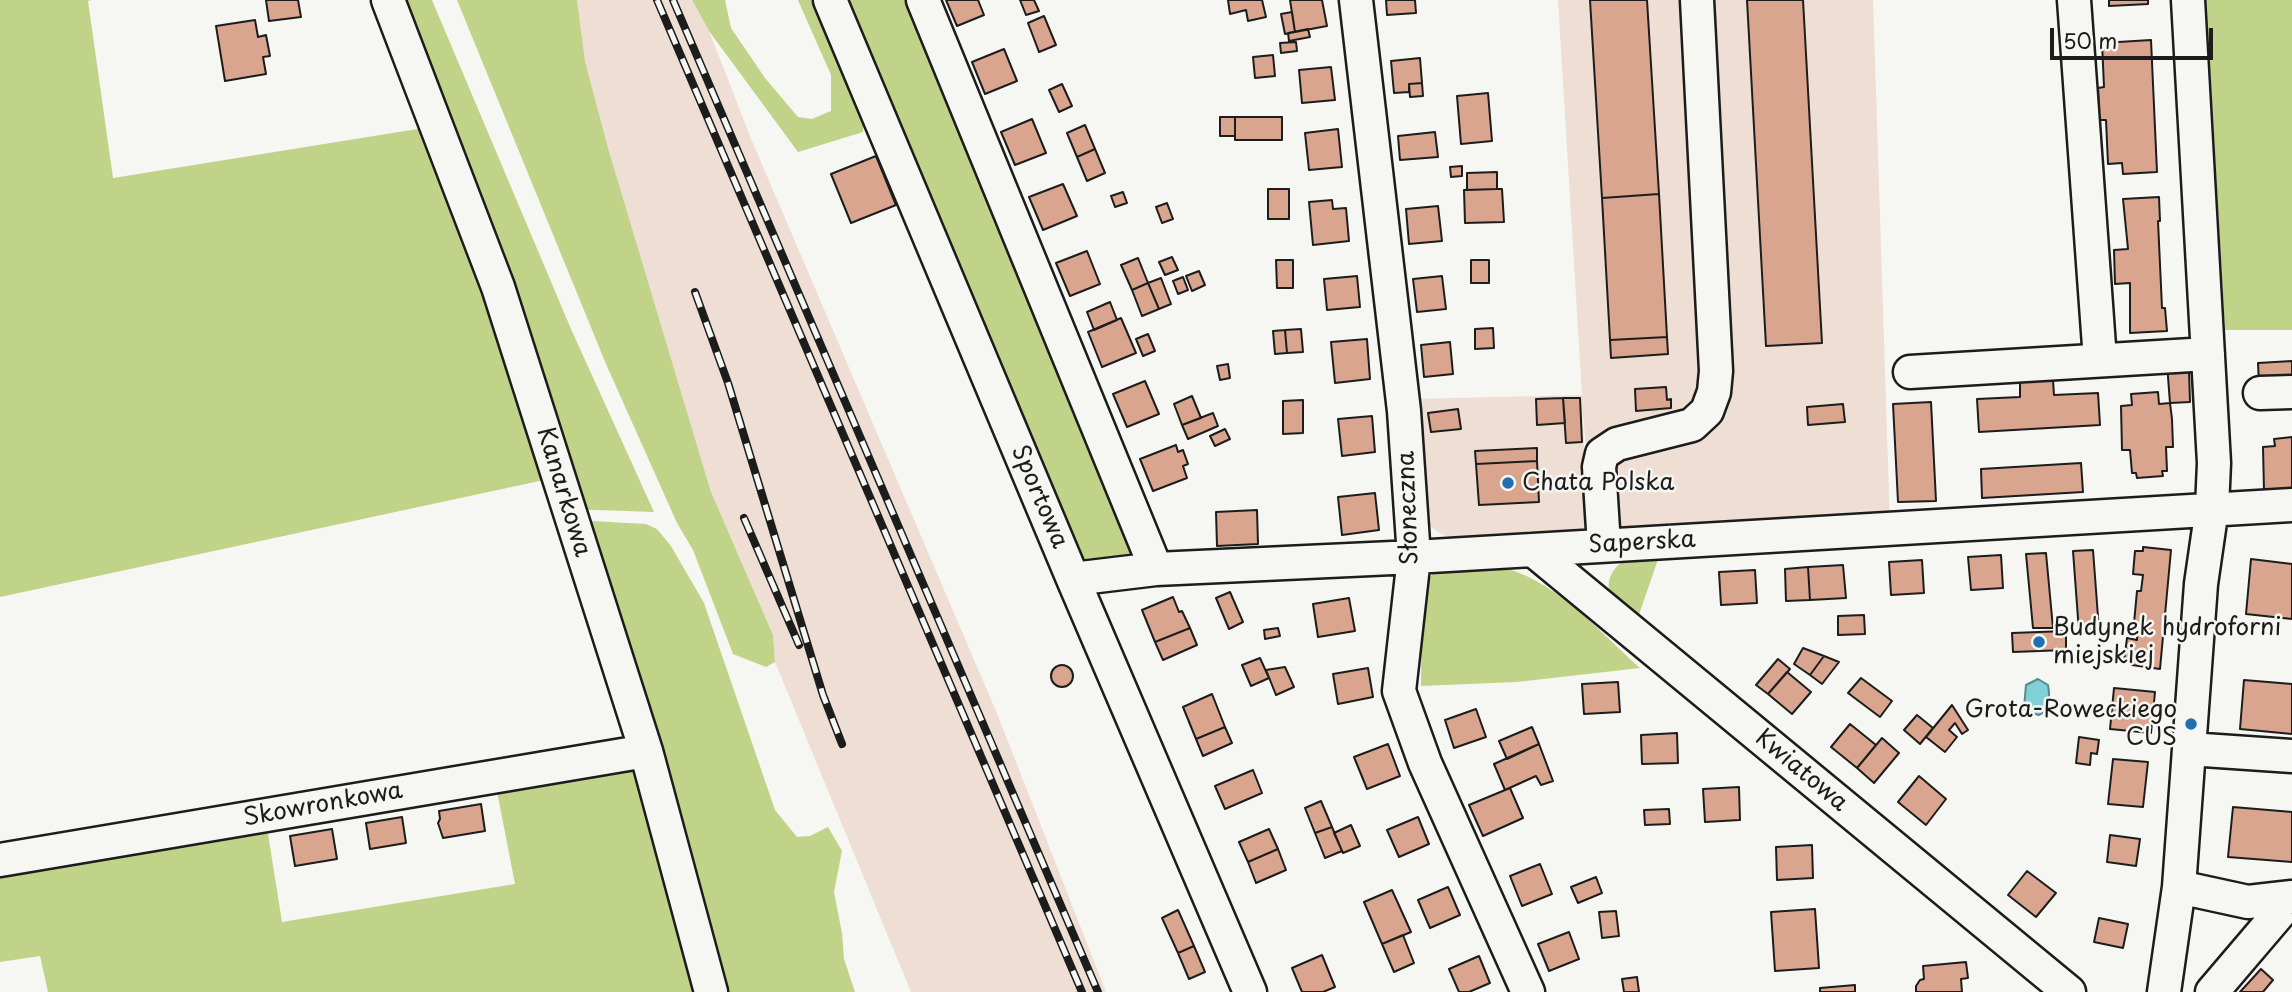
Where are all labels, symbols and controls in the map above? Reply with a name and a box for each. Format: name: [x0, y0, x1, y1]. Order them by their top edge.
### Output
scale bar: [2054, 14, 2217, 58]
text: 50 m: [2063, 24, 2117, 56]
street label: Kanarkowa: [530, 424, 596, 560]
street label: Sportowa: [1004, 441, 1074, 553]
street label: Słoneczna: [1393, 451, 1425, 565]
place label: Chata Polska: [1522, 469, 1674, 497]
marker: Chata Polska: [1500, 475, 1516, 491]
street label: Saperska: [1588, 526, 1696, 560]
place label: Budynek hydroforni miejskiej: [2053, 614, 2281, 670]
marker: Budynek hydroforni miejskiej: [2031, 634, 2047, 650]
place label: Grota-Roweckiego CUS: [1965, 696, 2177, 752]
marker: Grota-Roweckiego CUS: [2183, 716, 2199, 732]
street label: Kwiatowa: [1749, 724, 1853, 818]
street label: Skowronkowa: [241, 777, 405, 833]

